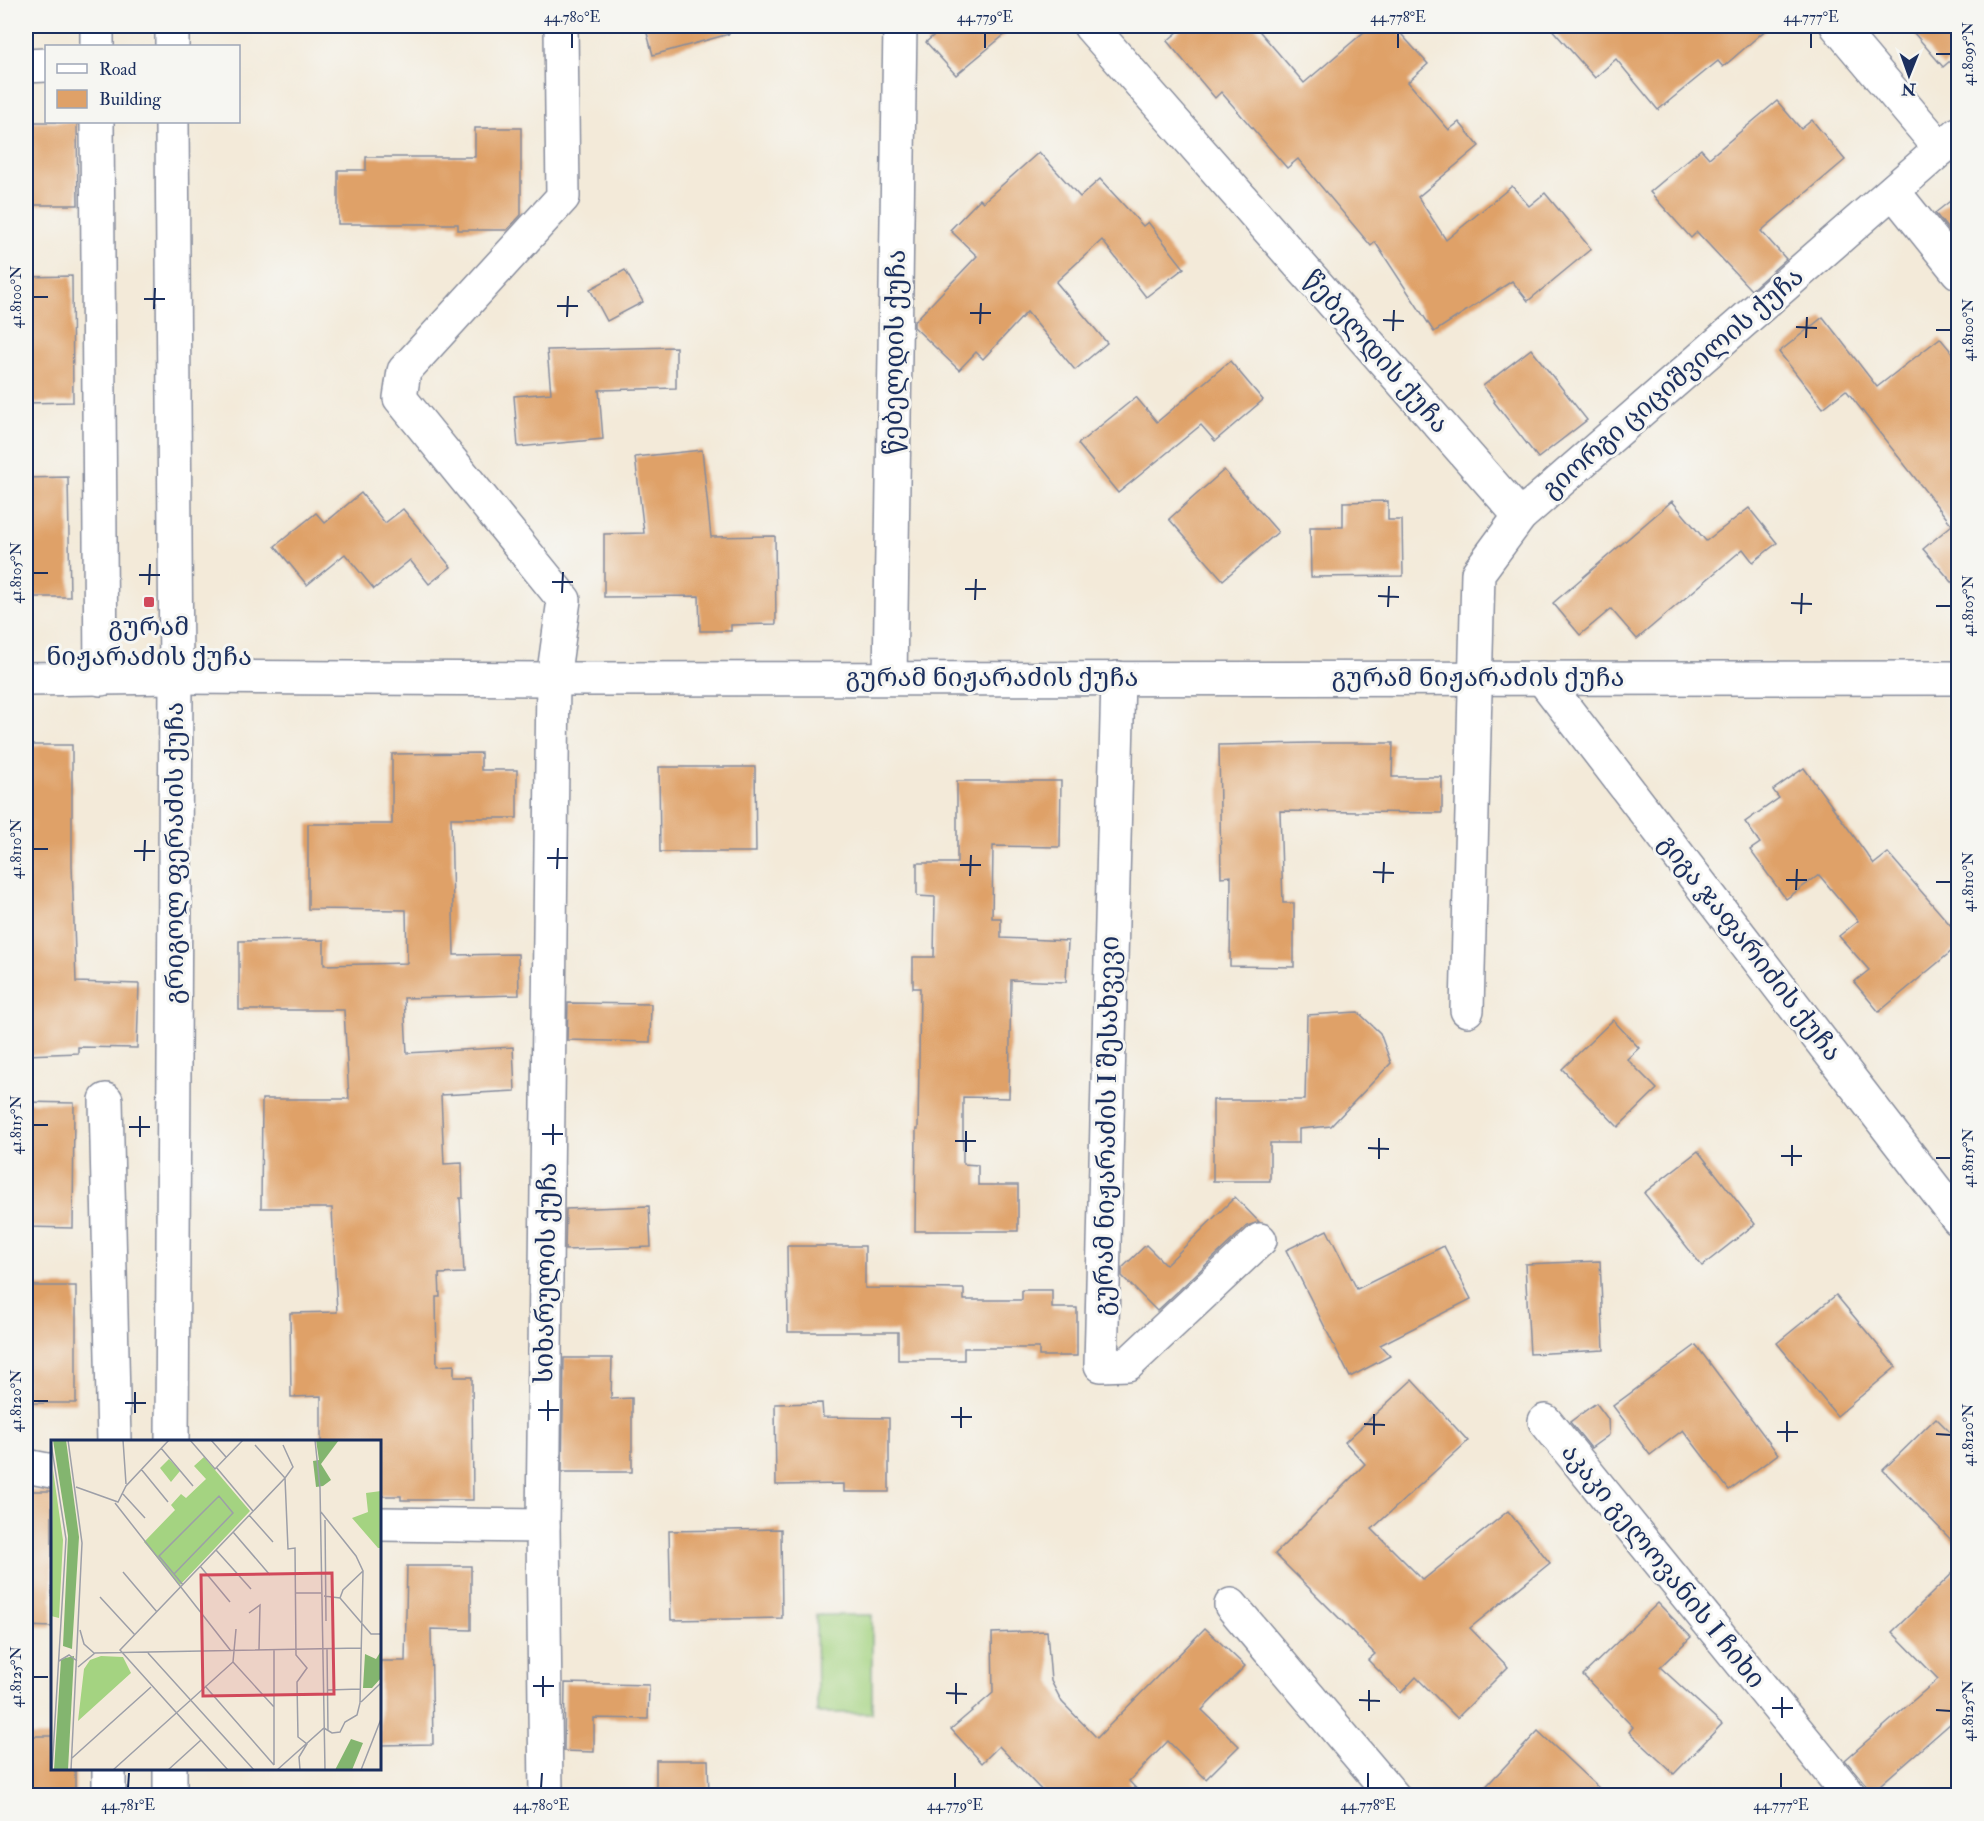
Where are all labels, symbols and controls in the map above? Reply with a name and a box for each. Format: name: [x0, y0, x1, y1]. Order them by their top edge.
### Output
text: 44.780°E: [544, 8, 600, 27]
text: 44.779°E: [957, 8, 1013, 27]
text: 44.778°E: [1370, 8, 1426, 27]
text: 44.777°E: [1783, 8, 1839, 27]
text: 41.8095°N: [1959, 21, 1978, 86]
legend: [45, 45, 240, 123]
north arrow: [1879, 45, 1939, 105]
text: Road: [99, 58, 137, 81]
text: N: [1901, 79, 1917, 99]
text: Building: [99, 88, 162, 111]
street label: წებელდის ქუჩა: [877, 249, 913, 455]
street label: გიორგი ციციშვილის ქუჩა: [1536, 261, 1810, 505]
street label: წებელდის ქუჩა: [1297, 264, 1455, 440]
text: 41.8100°N: [7, 265, 26, 328]
text: 41.8100°N: [1959, 298, 1978, 361]
text: 41.8105°N: [7, 542, 26, 604]
text: 41.8105°N: [1959, 575, 1978, 637]
marker: გურამ ნიჟარაძის ქუჩა: [142, 595, 156, 609]
place label: გურამ ნიჟარაძის ქუჩა: [46, 611, 252, 673]
street label: გურამ ნიჟარაძის ქუჩა: [846, 662, 1138, 694]
street label: გურამ ნიჟარაძის ქუჩა: [1332, 662, 1624, 694]
street label: გრიგოლ ფერაძის ქუჩა: [159, 702, 191, 1004]
text: 41.8110°N: [7, 818, 26, 879]
street label: გიგა ჯაფარიძის ქუჩა: [1652, 828, 1848, 1068]
text: 41.8110°N: [1959, 851, 1978, 912]
street label: გურამ ნიჟარაძის I შესახვევი: [1088, 936, 1126, 1316]
text: 41.8115°N: [7, 1095, 26, 1155]
text: 41.8115°N: [1959, 1128, 1978, 1188]
street label: სიხარულის ქუჩა: [528, 1162, 564, 1384]
text: 41.8120°N: [7, 1369, 26, 1432]
text: 41.8120°N: [1959, 1403, 1978, 1466]
street label: აკაკი გელოვანის I ჩიხი: [1554, 1437, 1772, 1695]
inset map: [51, 1440, 381, 1770]
text: 41.8125°N: [7, 1646, 26, 1708]
text: 41.8125°N: [1959, 1680, 1978, 1742]
text: 44.781°E: [101, 1796, 155, 1815]
text: 44.780°E: [513, 1796, 569, 1815]
text: 44.779°E: [927, 1796, 983, 1815]
text: 44.778°E: [1340, 1796, 1396, 1815]
text: 44.777°E: [1753, 1796, 1809, 1815]

